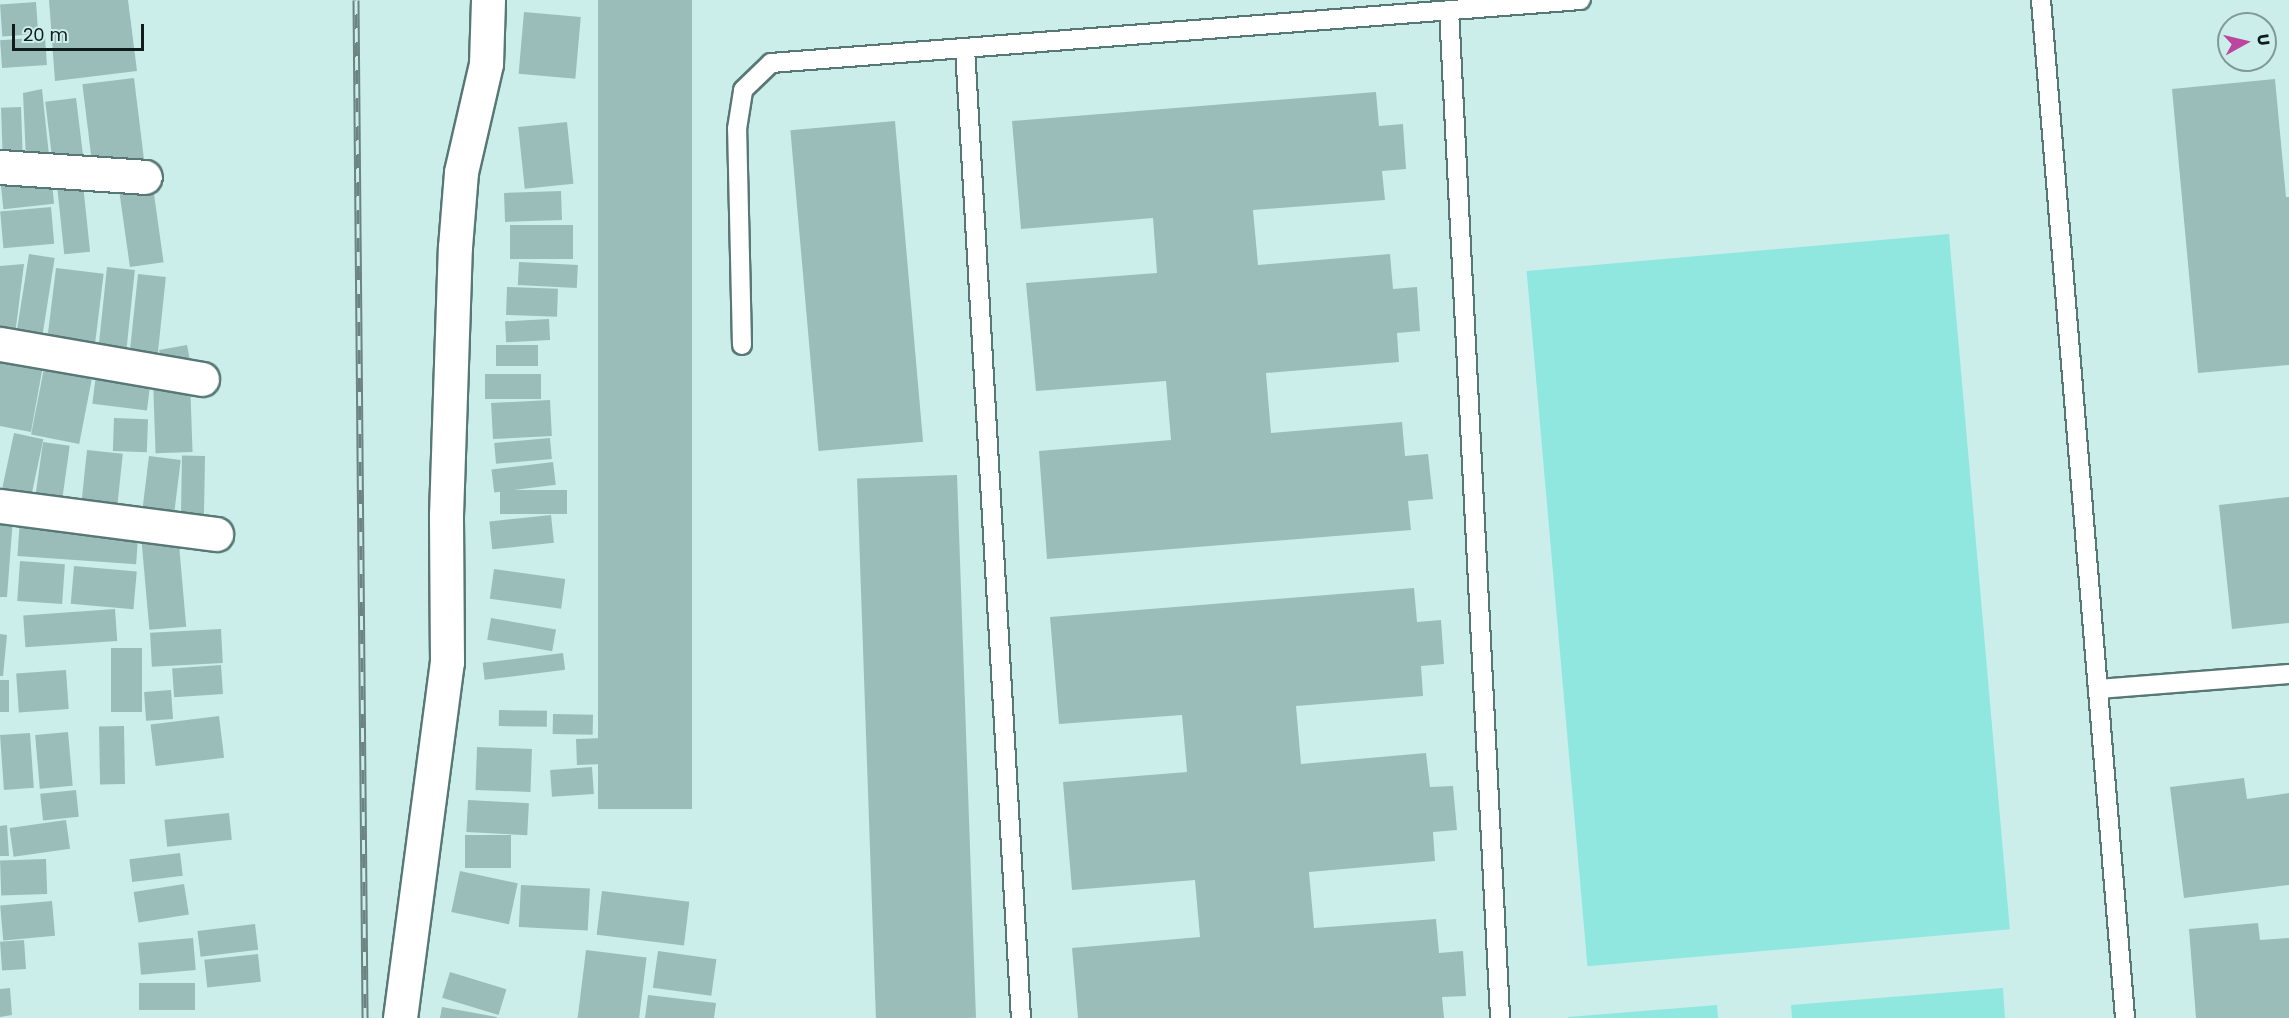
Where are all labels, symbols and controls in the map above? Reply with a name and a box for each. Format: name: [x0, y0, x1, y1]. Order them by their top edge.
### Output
scale bar: [15, 12, 147, 50]
north arrow: [2217, 12, 2277, 72]
text: 20 m: [23, 22, 68, 47]
text: U: [2251, 33, 2276, 47]

